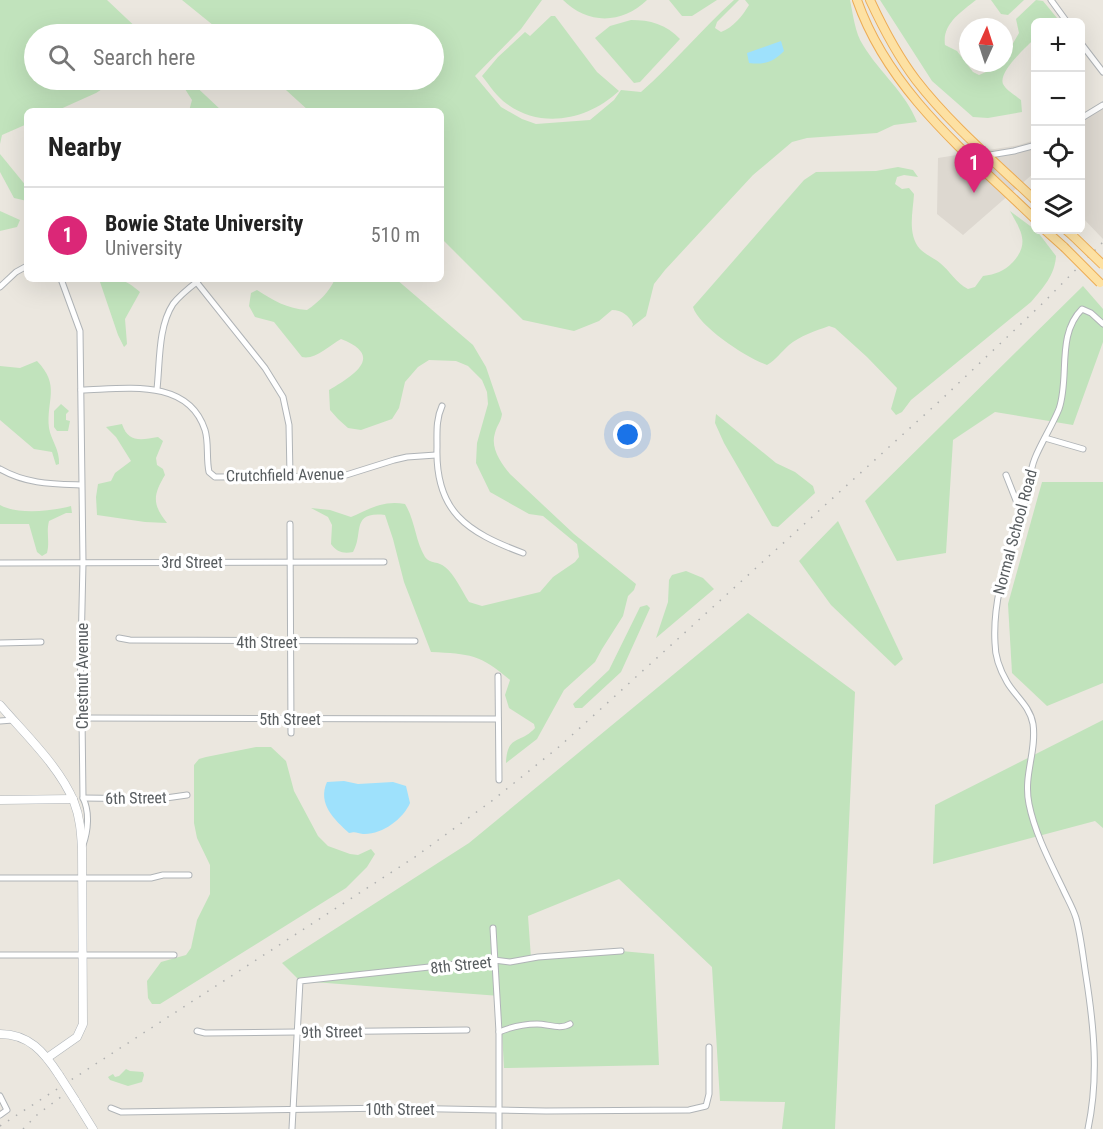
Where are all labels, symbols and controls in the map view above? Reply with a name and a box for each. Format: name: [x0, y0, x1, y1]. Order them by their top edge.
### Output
north arrow: [959, 18, 1013, 72]
map controls: [1031, 18, 1085, 234]
button: +: [1031, 18, 1085, 72]
search box: [24, 24, 444, 90]
icon: search: [45, 41, 78, 74]
text: Search here: [93, 45, 195, 70]
button: −: [1031, 72, 1085, 126]
button: locate: [1031, 126, 1085, 180]
text: Nearby: [48, 132, 122, 162]
pin: 1: [954, 144, 994, 193]
button: layers: [1031, 180, 1085, 234]
text: Bowie State University: [105, 211, 303, 236]
text: 1: [62, 223, 73, 247]
text: 510 m: [371, 223, 420, 247]
text: University: [105, 236, 182, 260]
your location: [613, 420, 642, 449]
street label: Crutchfield Avenue: [226, 464, 344, 486]
street label: Normal School Road: [989, 467, 1041, 597]
street label: 3rd Street: [161, 553, 223, 572]
street label: Chestnut Avenue: [73, 623, 92, 729]
street label: 4th Street: [236, 633, 298, 652]
street label: 5th Street: [259, 710, 321, 729]
street label: 6th Street: [105, 788, 167, 808]
street label: 8th Street: [429, 952, 493, 978]
street label: 9th Street: [301, 1022, 363, 1042]
street label: 10th Street: [365, 1100, 435, 1119]

